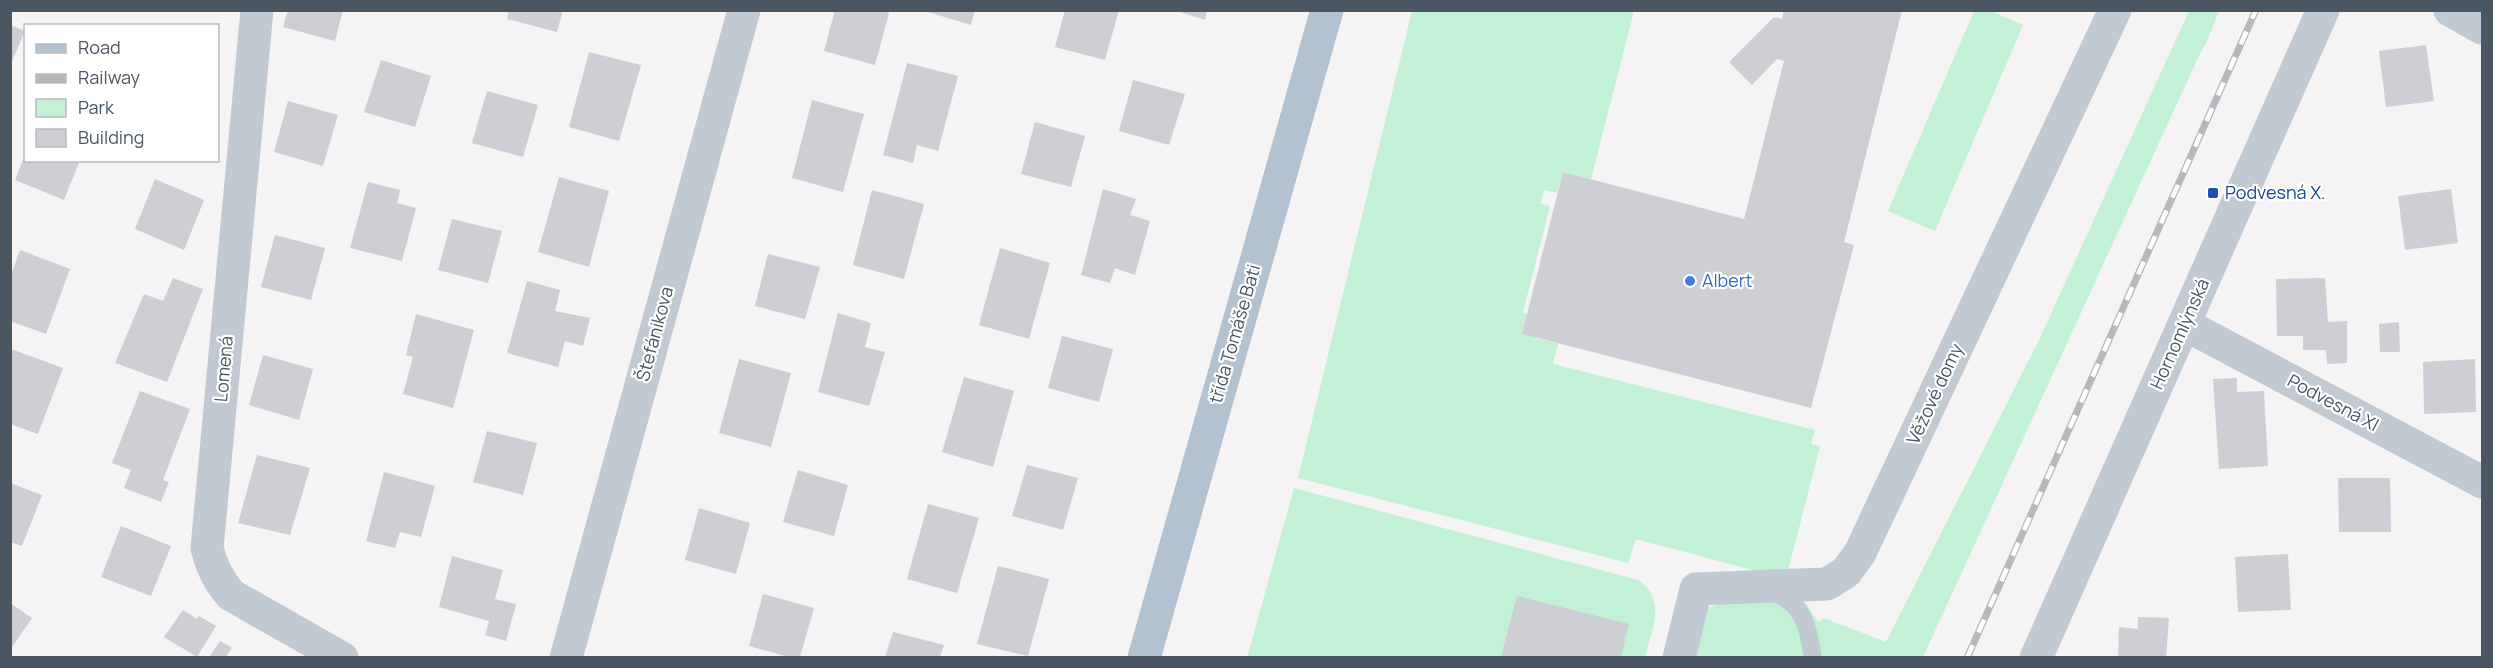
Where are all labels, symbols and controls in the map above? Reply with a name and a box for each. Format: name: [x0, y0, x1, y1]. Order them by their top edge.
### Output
legend: [24, 24, 219, 162]
text: Road: [78, 35, 121, 59]
text: Railway: [78, 65, 140, 89]
text: Park: [78, 95, 115, 119]
text: Building: [78, 125, 144, 149]
place label: Podvesná X.: [2225, 180, 2326, 204]
marker: Podvesná X.: [2206, 186, 2220, 200]
street label: třída Tomáše Bati: [1203, 261, 1265, 406]
place label: Albert: [1702, 268, 1752, 292]
marker: Albert: [1683, 274, 1697, 288]
street label: Hornomlýnská: [2144, 274, 2214, 393]
street label: Štefánikova: [630, 284, 678, 384]
street label: Lomená: [208, 335, 238, 403]
street label: Věžové domy: [1900, 339, 1968, 448]
street label: Podvesná XI: [2284, 368, 2383, 436]

